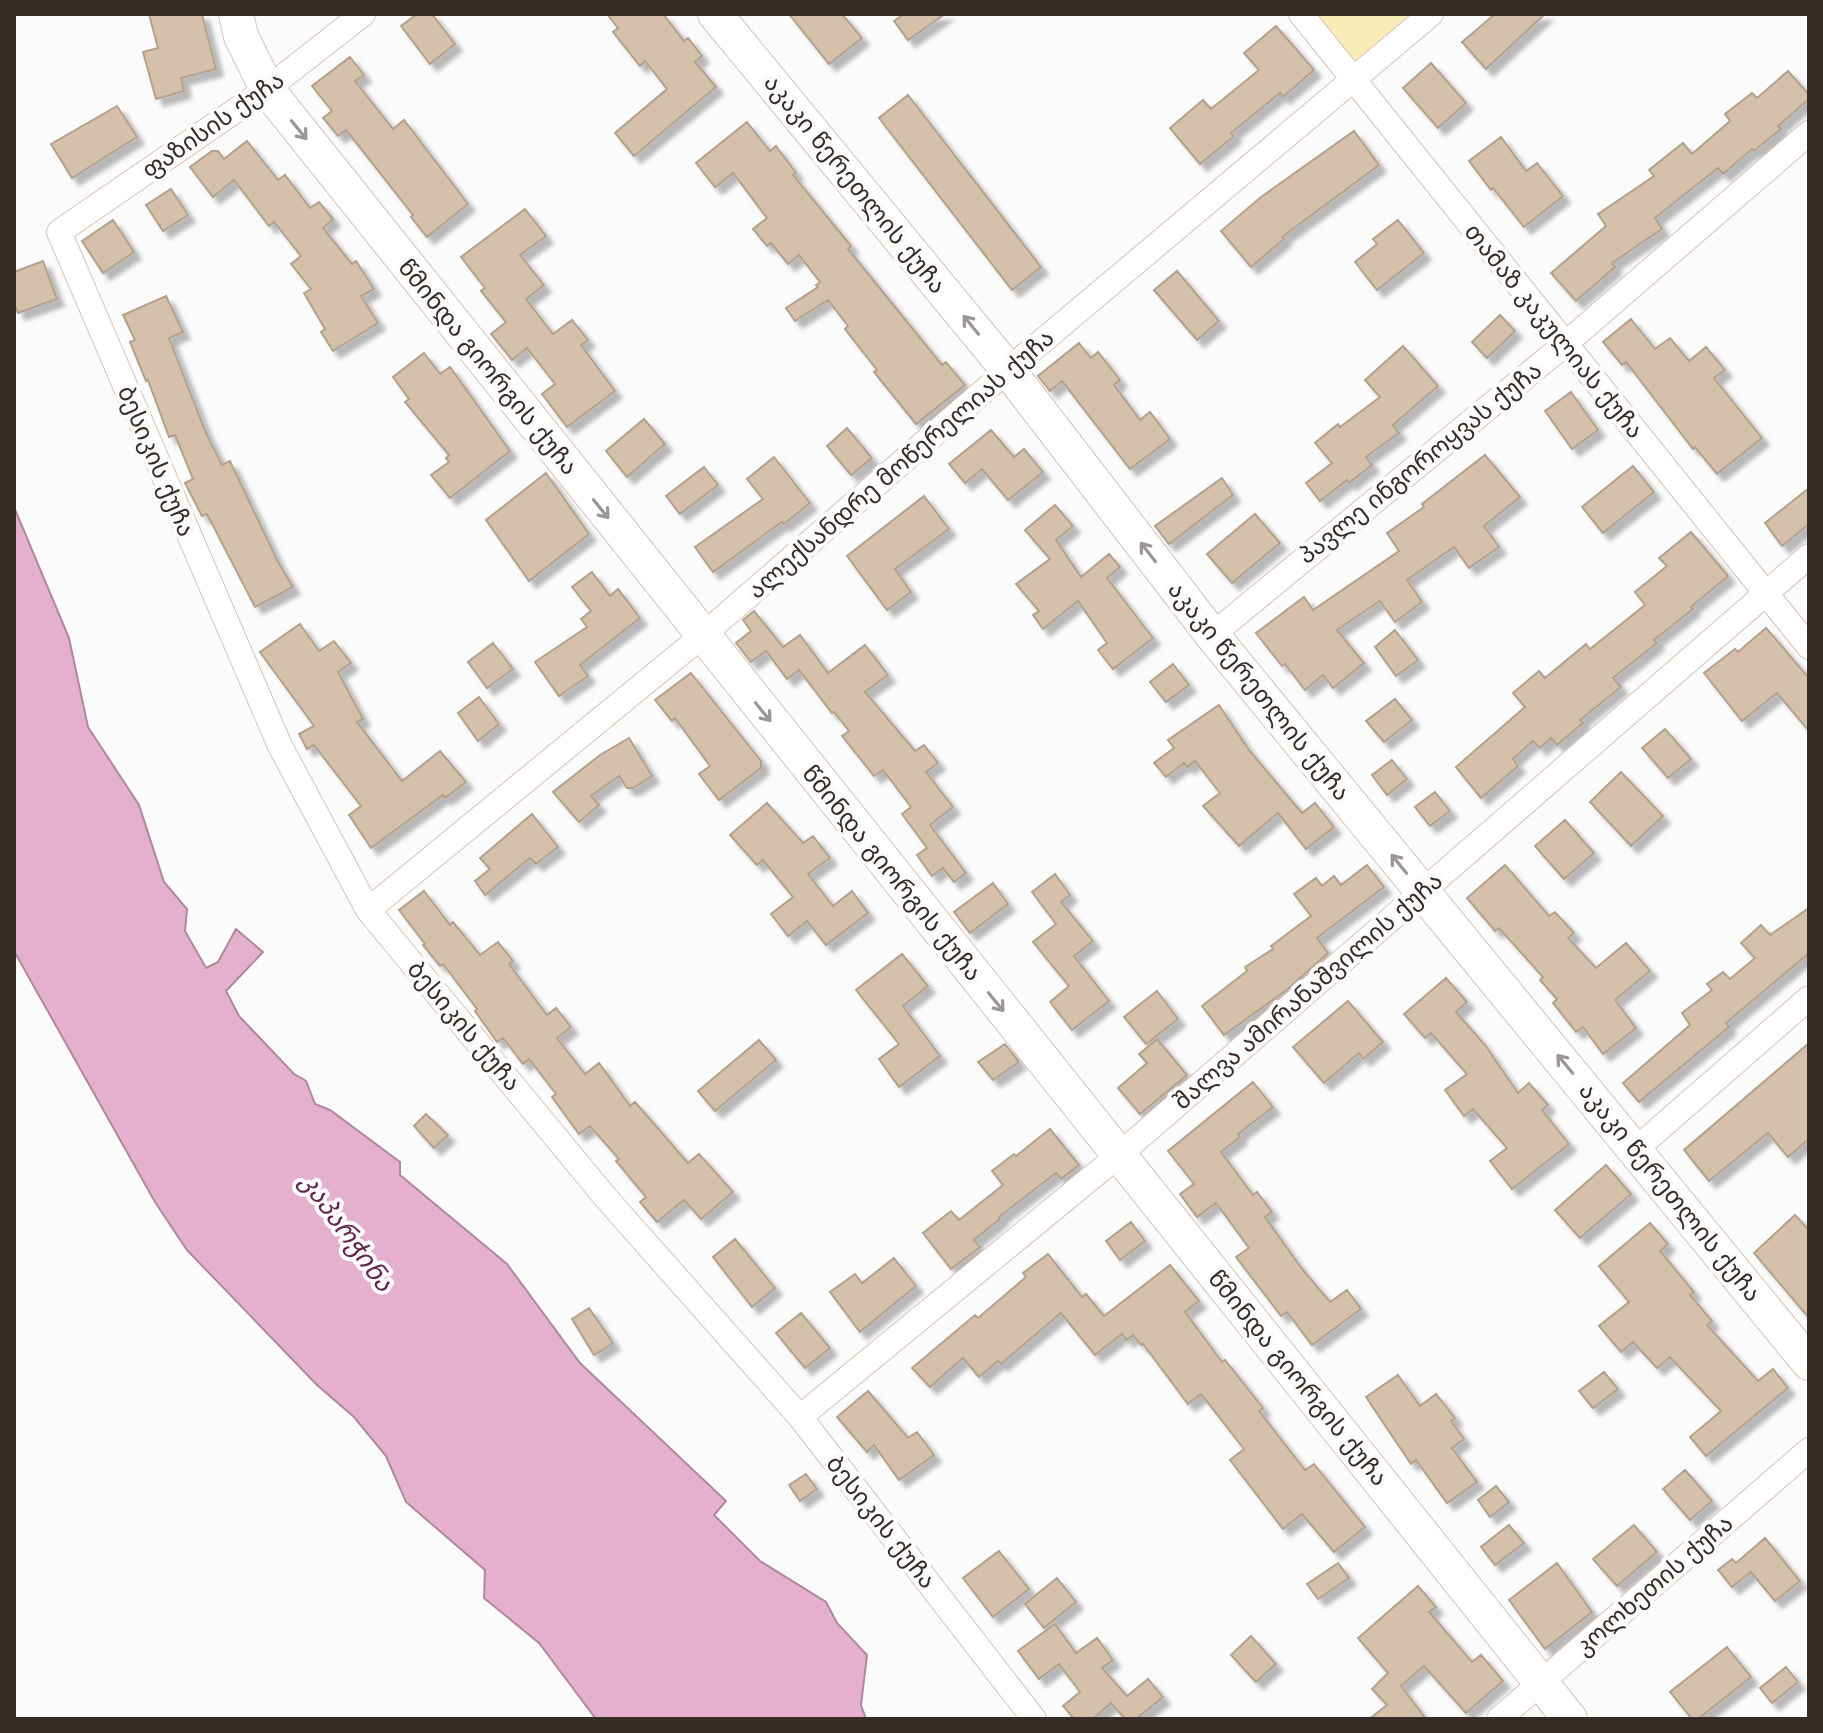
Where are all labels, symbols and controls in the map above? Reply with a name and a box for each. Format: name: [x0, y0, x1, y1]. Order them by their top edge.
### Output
street label: ფაზისის ქუჩა: [136, 65, 289, 184]
street label: აკაკი წერეთლის ქუჩა: [758, 68, 953, 299]
one-way arrow: [291, 119, 308, 140]
street label: თამაზ კაკულიას ქუჩა: [1459, 217, 1650, 444]
street label: წმინდა გიორგის ქუჩა: [392, 253, 584, 480]
one-way arrow: [962, 315, 980, 336]
street label: ალექსანდრე მოწერელიას ქუჩა: [742, 323, 1060, 604]
street label: პავლე ინგოროყვას ქუჩა: [1292, 355, 1547, 570]
street label: ბესიკის ქუჩა: [112, 381, 201, 541]
one-way arrow: [592, 498, 610, 519]
one-way arrow: [1140, 542, 1157, 563]
street label: აკაკი წერეთლის ქუჩა: [1162, 575, 1357, 806]
one-way arrow: [754, 701, 772, 722]
street label: წმინდა გიორგის ქუჩა: [796, 759, 988, 986]
one-way arrow: [1390, 854, 1408, 875]
street label: შალვა ამირანაშვილის ქუჩა: [1167, 866, 1448, 1116]
street label: ბესიკის ქუჩა: [401, 955, 527, 1097]
one-way arrow: [987, 991, 1005, 1012]
one-way arrow: [1556, 1054, 1574, 1074]
street label: აკაკი წერეთლის ქუჩა: [1573, 1076, 1768, 1307]
water label: კაპარჭინა: [293, 1166, 401, 1298]
street label: წმინდა გიორგის ქუჩა: [1202, 1264, 1394, 1491]
street label: ბესიკის ქუჩა: [820, 1449, 942, 1594]
street label: კოლხეთის ქუჩა: [1569, 1508, 1739, 1661]

